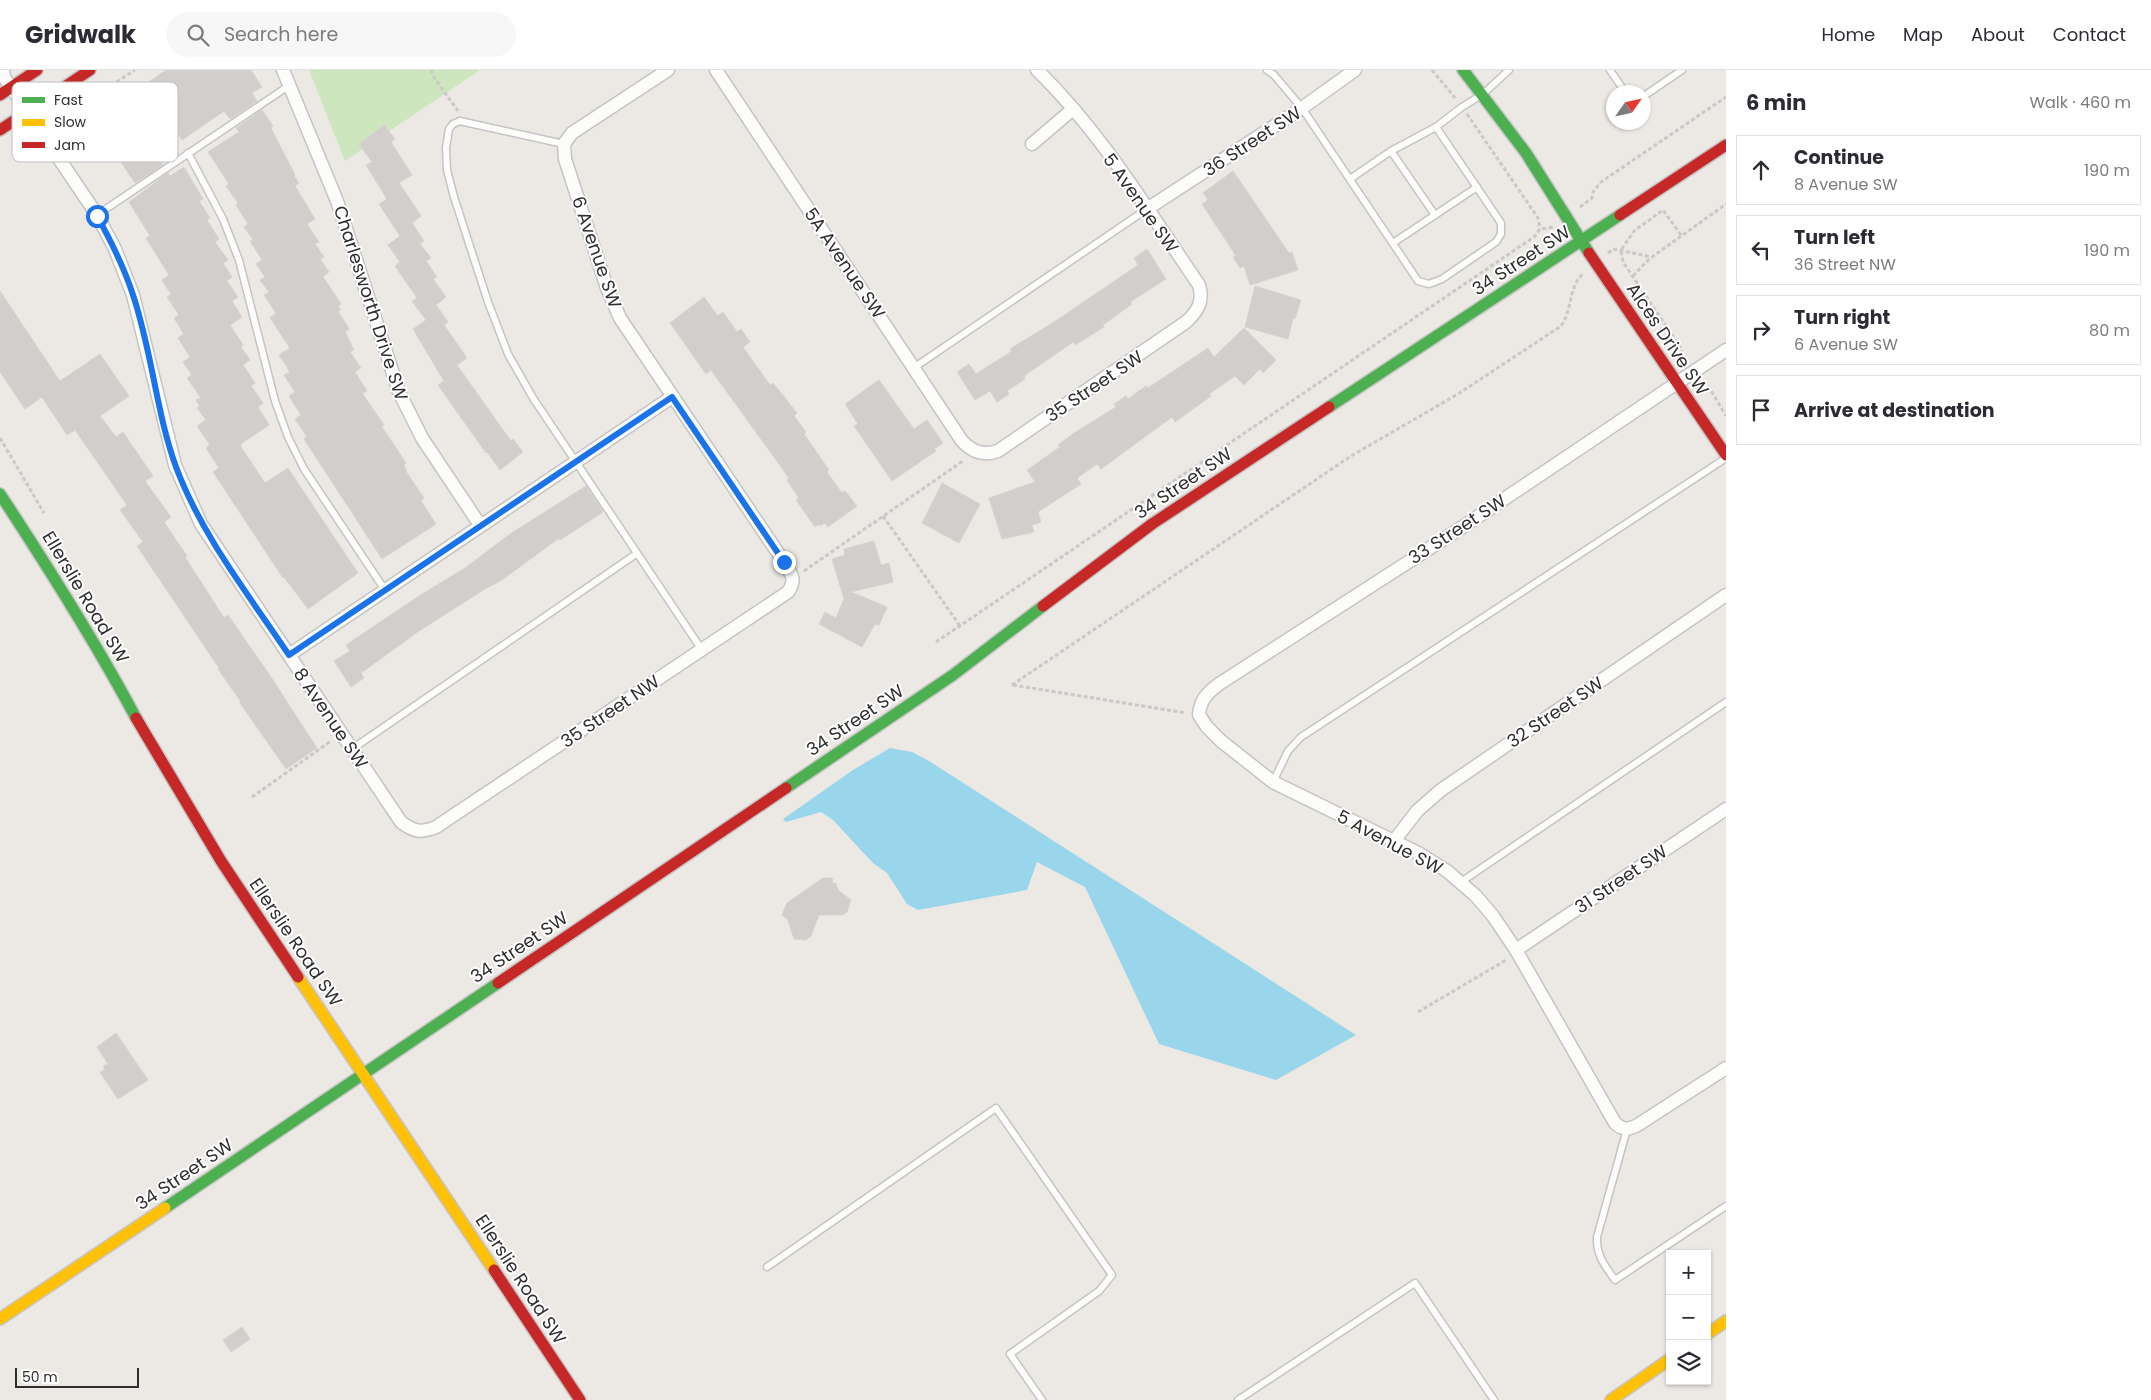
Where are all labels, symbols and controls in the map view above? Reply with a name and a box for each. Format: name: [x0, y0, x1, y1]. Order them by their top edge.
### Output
search box: [166, 12, 516, 57]
text: Gridwalk: [25, 18, 136, 51]
icon: search: [184, 21, 212, 49]
text: Search here: [224, 21, 338, 48]
text: Home: [1821, 22, 1875, 47]
text: Map: [1903, 22, 1943, 47]
text: About: [1971, 22, 2025, 47]
text: Contact: [2053, 22, 2126, 47]
legend: [12, 82, 178, 162]
north arrow: [1606, 85, 1651, 130]
text: 6 min: [1746, 88, 1806, 117]
text: Fast: [54, 90, 83, 110]
text: Walk · 460 m: [2029, 91, 2131, 114]
street label: 36 Street SW: [1198, 100, 1306, 182]
text: Slow: [54, 112, 87, 132]
text: Jam: [54, 135, 85, 155]
text: Continue: [1794, 144, 1884, 171]
street label: 5 Avenue SW: [1097, 148, 1185, 258]
icon: ahead: [1747, 156, 1775, 184]
text: 190 m: [2084, 159, 2130, 182]
text: 8 Avenue SW: [1794, 173, 1898, 196]
street label: 6 Avenue SW: [566, 193, 628, 312]
street label: Charlesworth Drive SW: [328, 203, 414, 404]
street label: 5A Avenue SW: [799, 203, 892, 324]
route start: [86, 205, 109, 228]
street label: 34 Street SW: [1467, 219, 1575, 301]
text: Turn left: [1794, 224, 1875, 251]
icon: left: [1747, 236, 1775, 264]
text: 190 m: [2084, 239, 2130, 262]
text: 36 Street NW: [1794, 253, 1896, 276]
street label: Alces Drive SW: [1621, 278, 1715, 401]
text: Turn right: [1794, 304, 1890, 331]
icon: right: [1747, 316, 1775, 344]
text: 80 m: [2089, 319, 2130, 342]
text: 6 Avenue SW: [1794, 333, 1898, 356]
street label: 35 Street SW: [1040, 344, 1148, 428]
icon: arrive: [1747, 396, 1775, 424]
text: Arrive at destination: [1794, 397, 1995, 424]
street label: 34 Street SW: [1129, 441, 1237, 525]
street label: 33 Street SW: [1403, 488, 1511, 570]
street label: Ellerslie Road SW: [37, 526, 136, 668]
route end: [773, 551, 796, 574]
street label: 8 Avenue SW: [288, 663, 374, 774]
street label: 35 Street NW: [556, 668, 665, 753]
street label: 32 Street SW: [1502, 670, 1609, 754]
street label: 34 Street SW: [801, 678, 909, 762]
street label: 5 Avenue SW: [1333, 804, 1448, 881]
street label: 31 Street SW: [1570, 839, 1673, 919]
street label: Ellerslie Road SW: [244, 873, 349, 1011]
street label: 34 Street SW: [465, 905, 573, 989]
street label: 34 Street SW: [130, 1132, 238, 1216]
street label: Ellerslie Road SW: [470, 1209, 573, 1349]
map controls: [1666, 1250, 1711, 1385]
button: +: [1666, 1250, 1711, 1295]
button: −: [1666, 1295, 1711, 1340]
button: layers: [1666, 1340, 1711, 1385]
scale bar: [15, 1365, 139, 1388]
text: 50 m: [22, 1367, 58, 1387]

